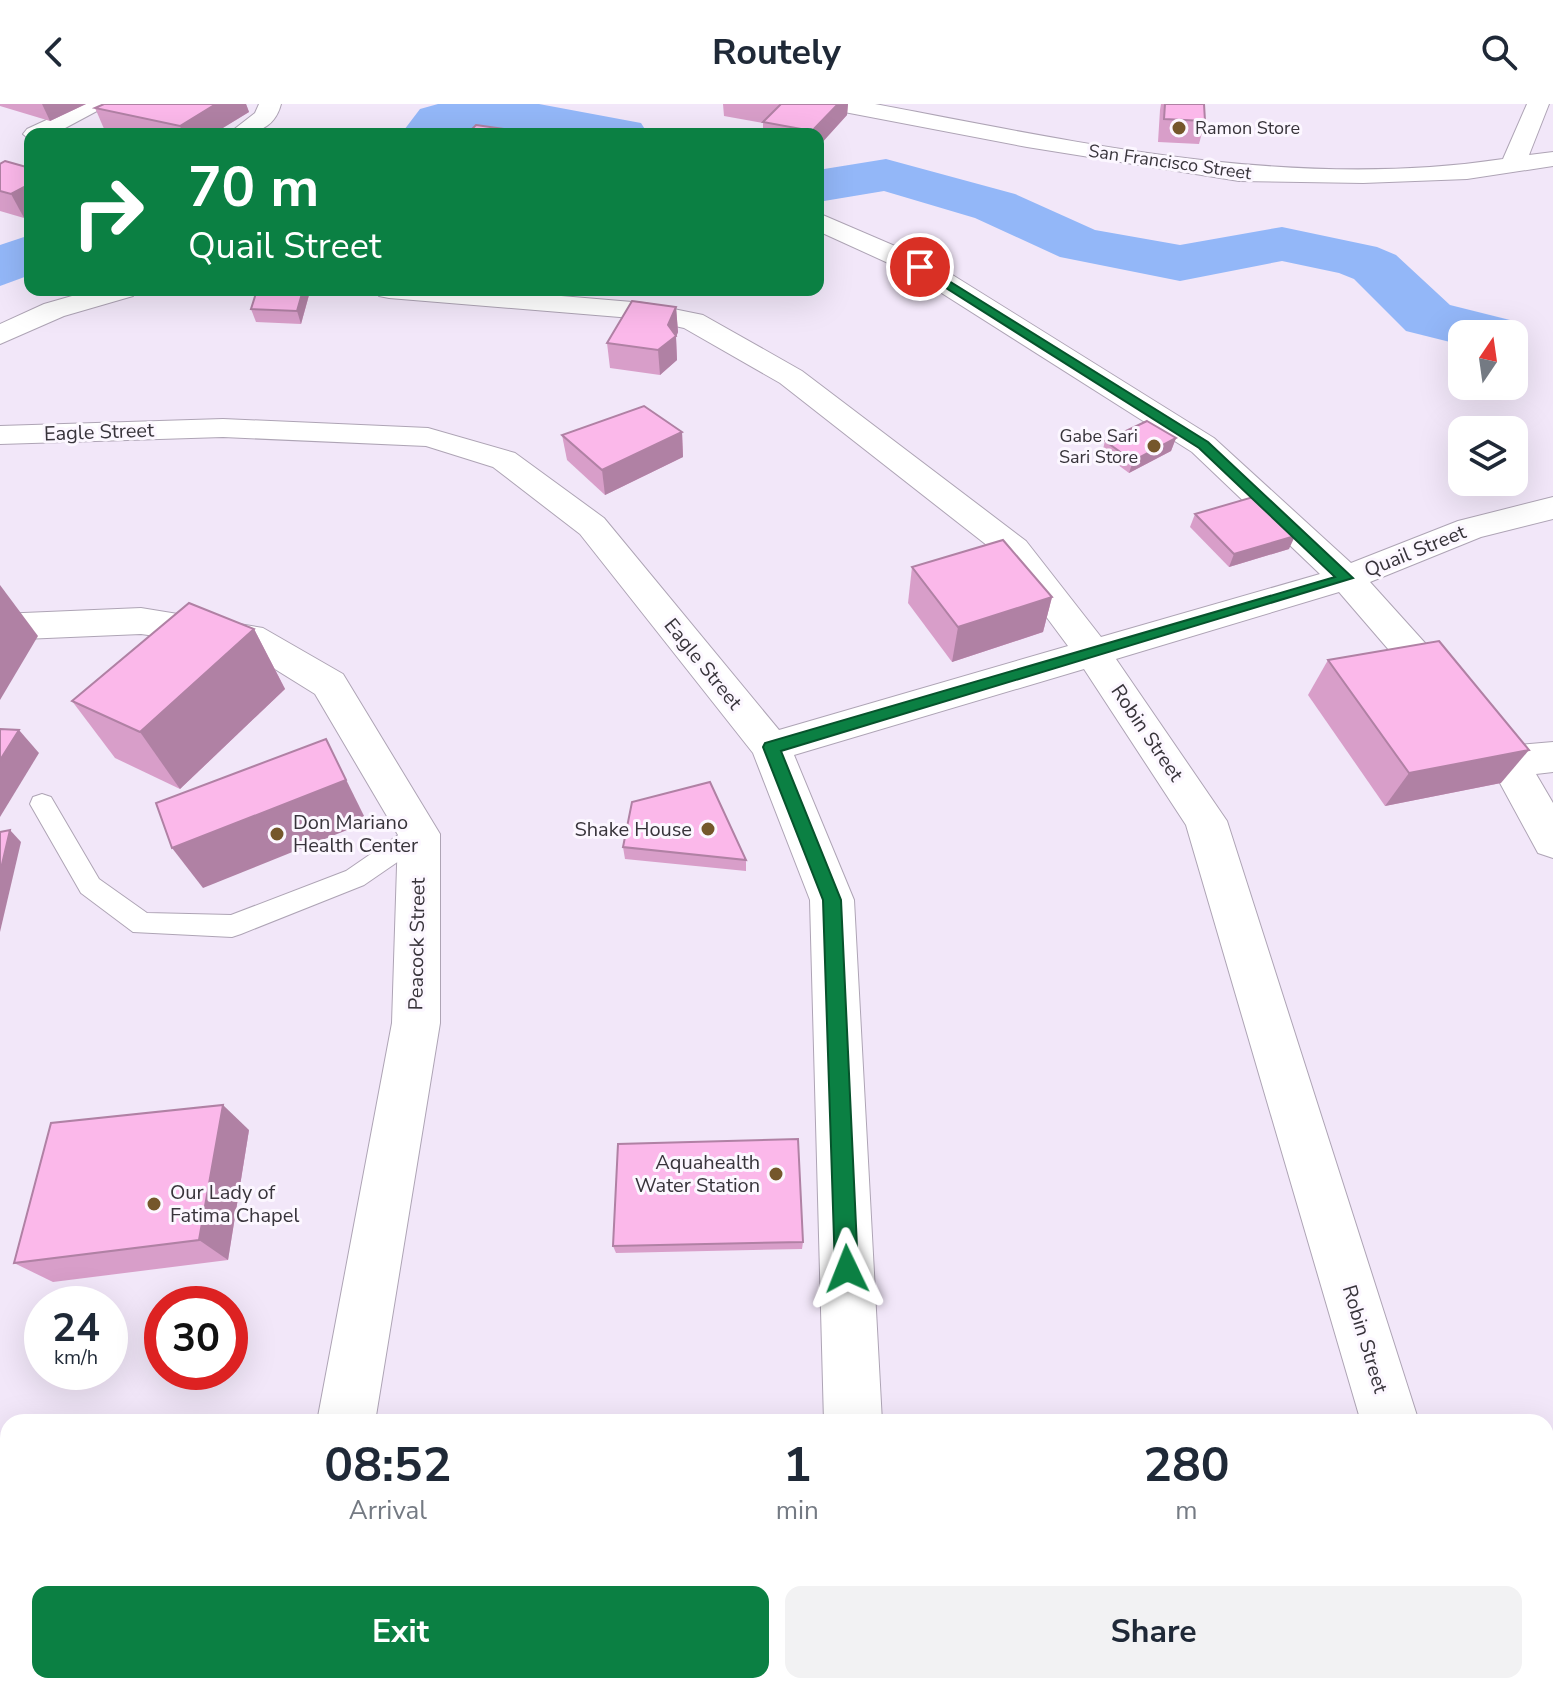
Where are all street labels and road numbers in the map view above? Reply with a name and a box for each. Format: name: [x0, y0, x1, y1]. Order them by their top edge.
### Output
street label: San Francisco Street: [1087, 139, 1254, 185]
street label: Eagle Street: [44, 417, 155, 447]
street label: Quail Street: [1360, 518, 1471, 584]
street label: Eagle Street: [658, 613, 749, 716]
street label: Robin Street: [1105, 679, 1190, 788]
street label: Peacock Street: [402, 876, 432, 1011]
street label: Robin Street: [1336, 1282, 1395, 1397]

